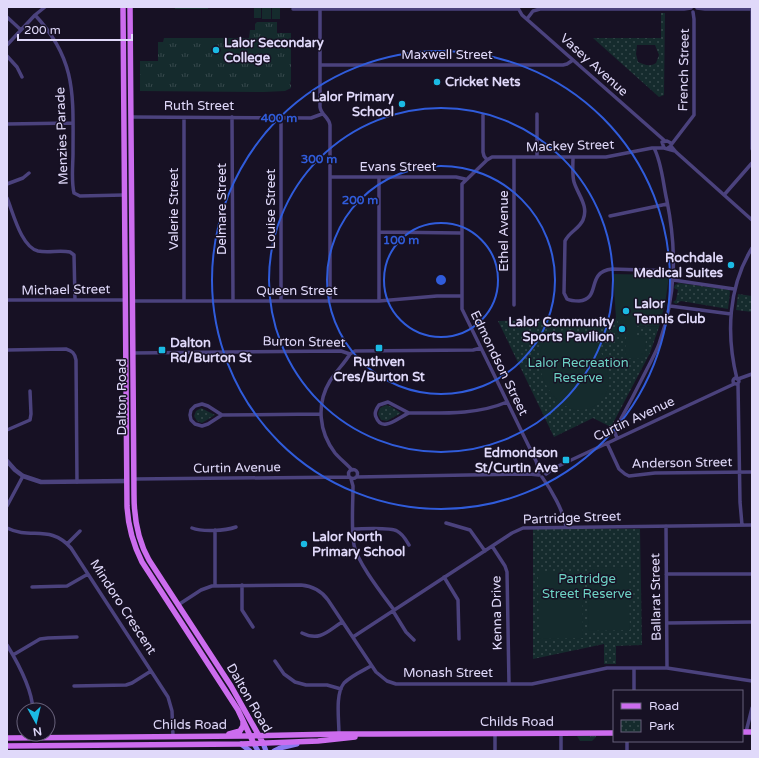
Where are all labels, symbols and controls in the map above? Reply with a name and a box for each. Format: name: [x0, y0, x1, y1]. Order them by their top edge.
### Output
scale bar: [18, 16, 132, 42]
text: 200 m: [24, 23, 61, 37]
street label: French Street: [675, 28, 693, 112]
street label: Vasey Avenue: [557, 30, 631, 100]
place label: Lalor Secondary College: [224, 35, 324, 66]
marker: Lalor Secondary College: [211, 45, 221, 55]
street label: Maxwell Street: [401, 47, 493, 63]
place label: Cricket Nets: [445, 74, 521, 90]
marker: Cricket Nets: [432, 77, 442, 87]
street label: Menzies Parade: [52, 87, 72, 185]
place label: Lalor Primary School: [312, 89, 394, 120]
street label: Ruth Street: [164, 98, 234, 114]
marker: Lalor Primary School: [397, 99, 407, 109]
text: 400 m: [261, 111, 297, 125]
street label: Mackey Street: [525, 136, 615, 156]
text: 300 m: [301, 152, 337, 166]
street label: Evans Street: [360, 159, 436, 175]
street label: Delmare Street: [214, 163, 230, 255]
street label: Valerie Street: [166, 168, 182, 250]
street label: Louise Street: [263, 169, 279, 249]
street label: Ethel Avenue: [496, 190, 512, 272]
text: 200 m: [342, 193, 378, 207]
text: 100 m: [383, 233, 419, 247]
place label: Rochdale Medical Suites: [633, 250, 724, 281]
marker: Rochdale Medical Suites: [726, 260, 736, 270]
centre of rings: [434, 273, 448, 287]
street label: Michael Street: [21, 281, 111, 299]
street label: Queen Street: [256, 283, 338, 299]
place label: Lalor Tennis Club: [633, 296, 706, 327]
marker: Lalor Tennis Club: [621, 306, 631, 316]
street label: Edmondson Street: [467, 308, 531, 418]
place label: Lalor Community Sports Pavilion: [508, 314, 614, 345]
marker: Lalor Community Sports Pavilion: [617, 324, 627, 334]
street label: Burton Street: [262, 333, 346, 351]
place label: Dalton Rd/Burton St: [170, 335, 252, 366]
marker: Ruthven Cres/Burton St: [374, 343, 384, 353]
marker: Dalton Rd/Burton St: [157, 345, 167, 355]
place label: Ruthven Cres/Burton St: [333, 354, 425, 385]
park label: Lalor Recreation Reserve: [527, 355, 629, 386]
street label: Dalton Road: [114, 359, 130, 435]
street label: Curtin Avenue: [591, 393, 677, 445]
place label: Edmondson St/Curtin Ave: [475, 445, 559, 476]
street label: Anderson Street: [632, 454, 732, 472]
marker: Edmondson St/Curtin Ave: [561, 455, 571, 465]
street label: Curtin Avenue: [193, 459, 281, 477]
street label: Partridge Street: [523, 508, 621, 528]
place label: Lalor North Primary School: [312, 529, 405, 560]
marker: Lalor North Primary School: [299, 539, 309, 549]
street label: Ballarat Street: [647, 553, 665, 641]
street label: Mindoro Crescent: [86, 556, 160, 658]
park label: Partridge Street Reserve: [542, 571, 632, 602]
street label: Kenna Drive: [488, 576, 506, 650]
street label: Dalton Road: [223, 661, 275, 735]
street label: Monash Street: [403, 665, 493, 681]
legend: [613, 690, 743, 742]
text: Road: [649, 699, 679, 713]
north arrow: [16, 702, 56, 742]
street label: Childs Road: [480, 714, 554, 730]
street label: Childs Road: [153, 717, 227, 733]
text: Park: [649, 719, 675, 733]
text: N: [32, 724, 43, 738]

